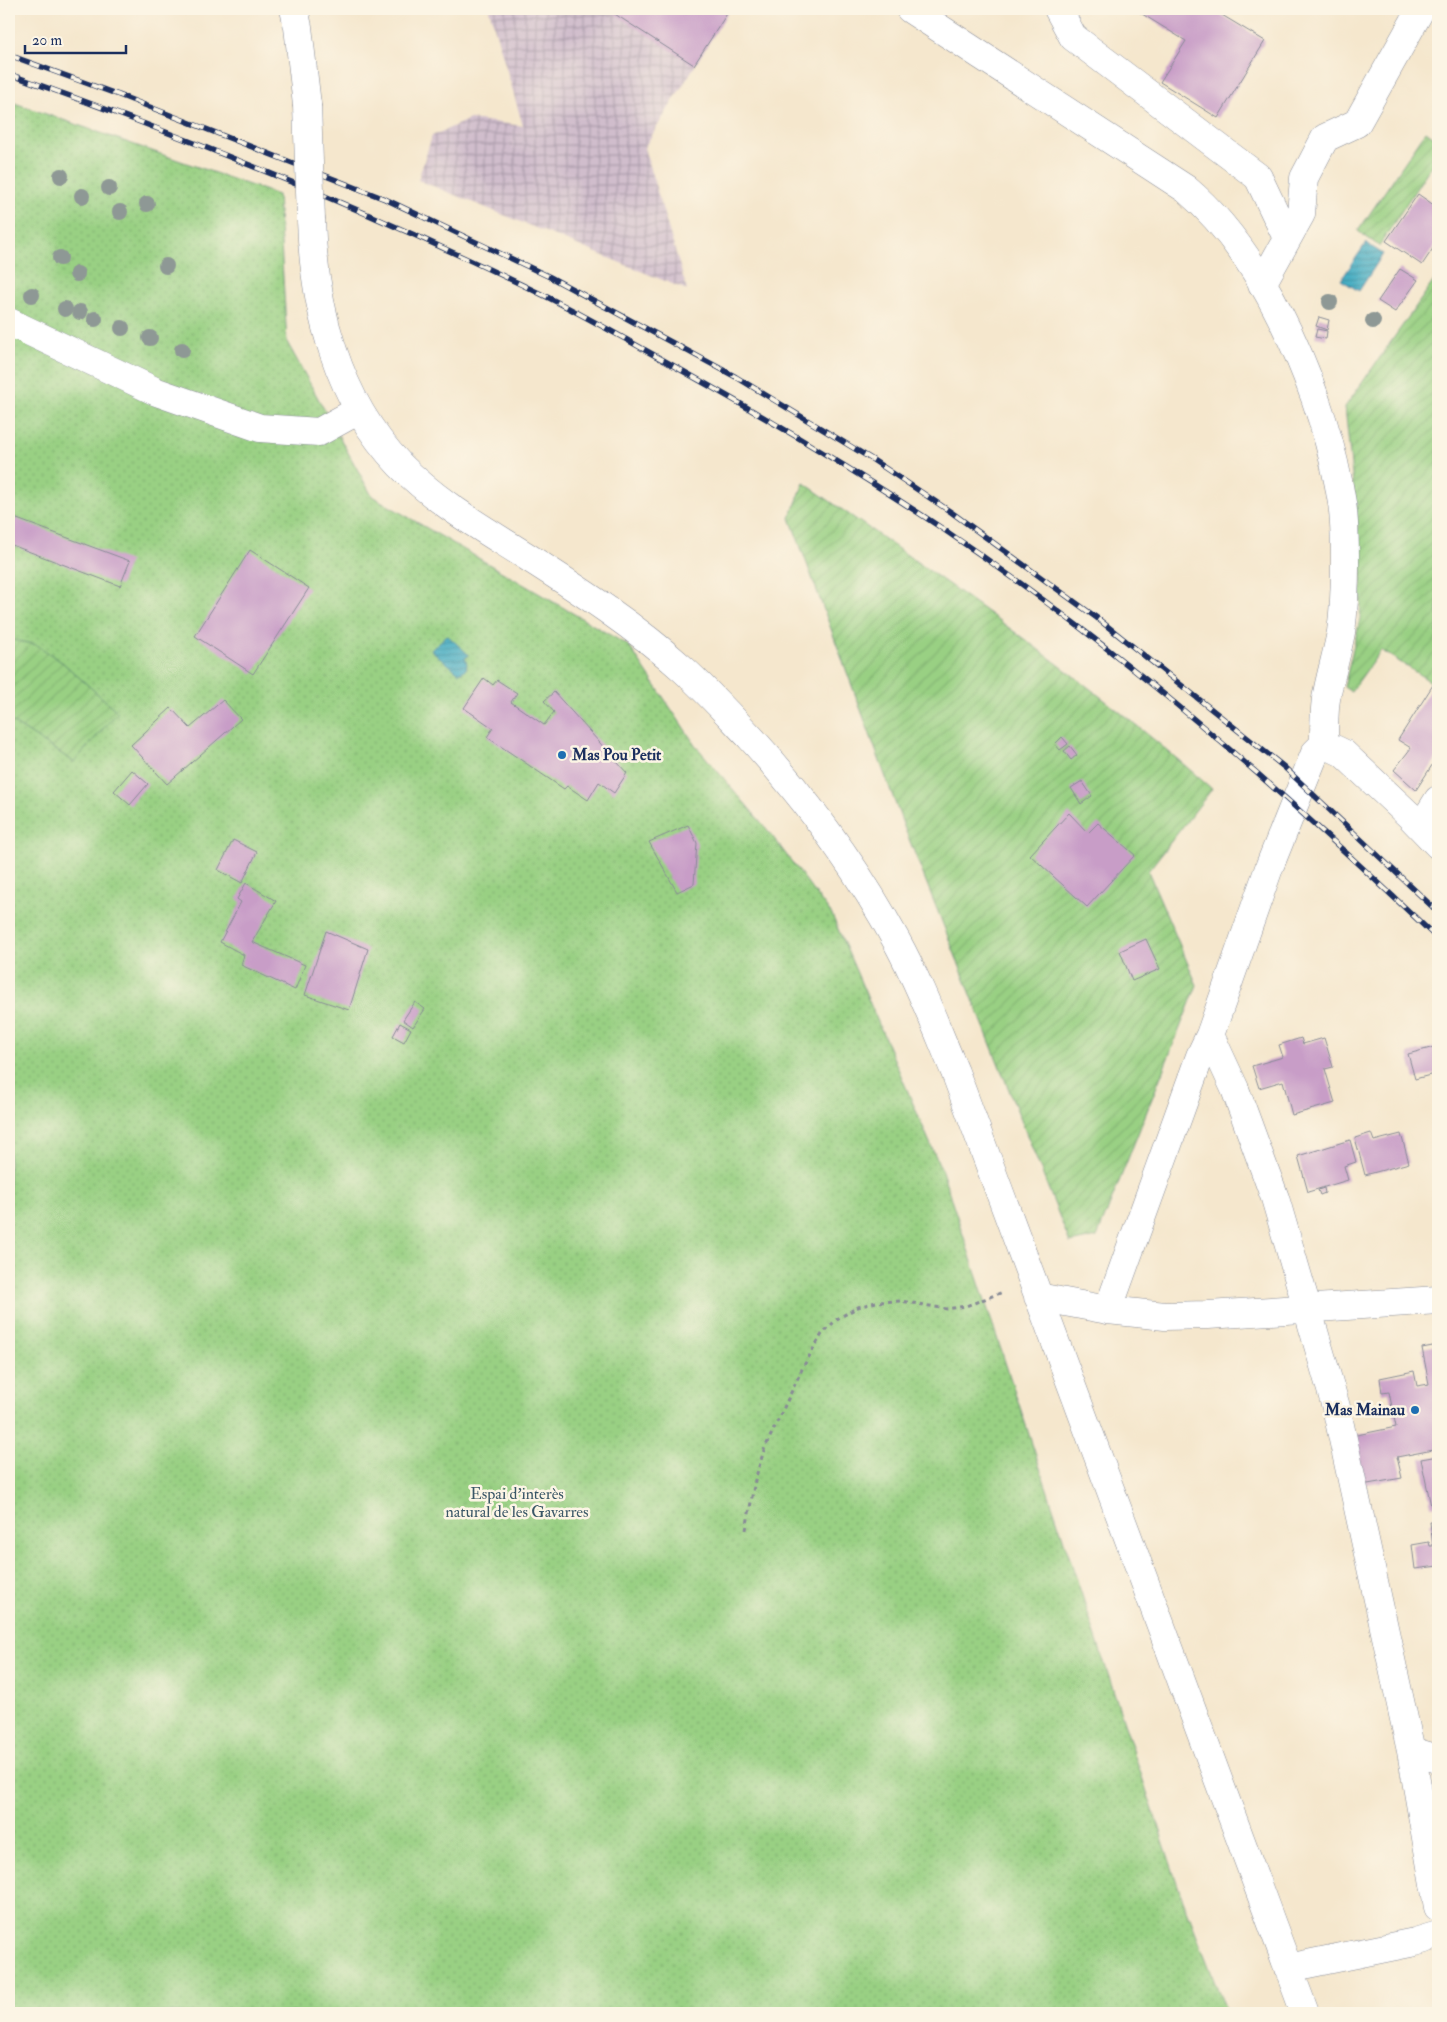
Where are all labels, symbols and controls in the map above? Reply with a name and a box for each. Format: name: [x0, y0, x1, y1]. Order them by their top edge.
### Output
scale bar: [25, 22, 126, 54]
text: 20 m: [32, 31, 62, 50]
place label: Mas Pou Petit: [571, 745, 662, 765]
marker: Mas Pou Petit: [556, 749, 568, 761]
place label: Mas Mainau: [1324, 1400, 1406, 1420]
marker: Mas Mainau: [1409, 1404, 1421, 1416]
park label: Espai d'interès natural de les Gavarres: [445, 1484, 589, 1522]

